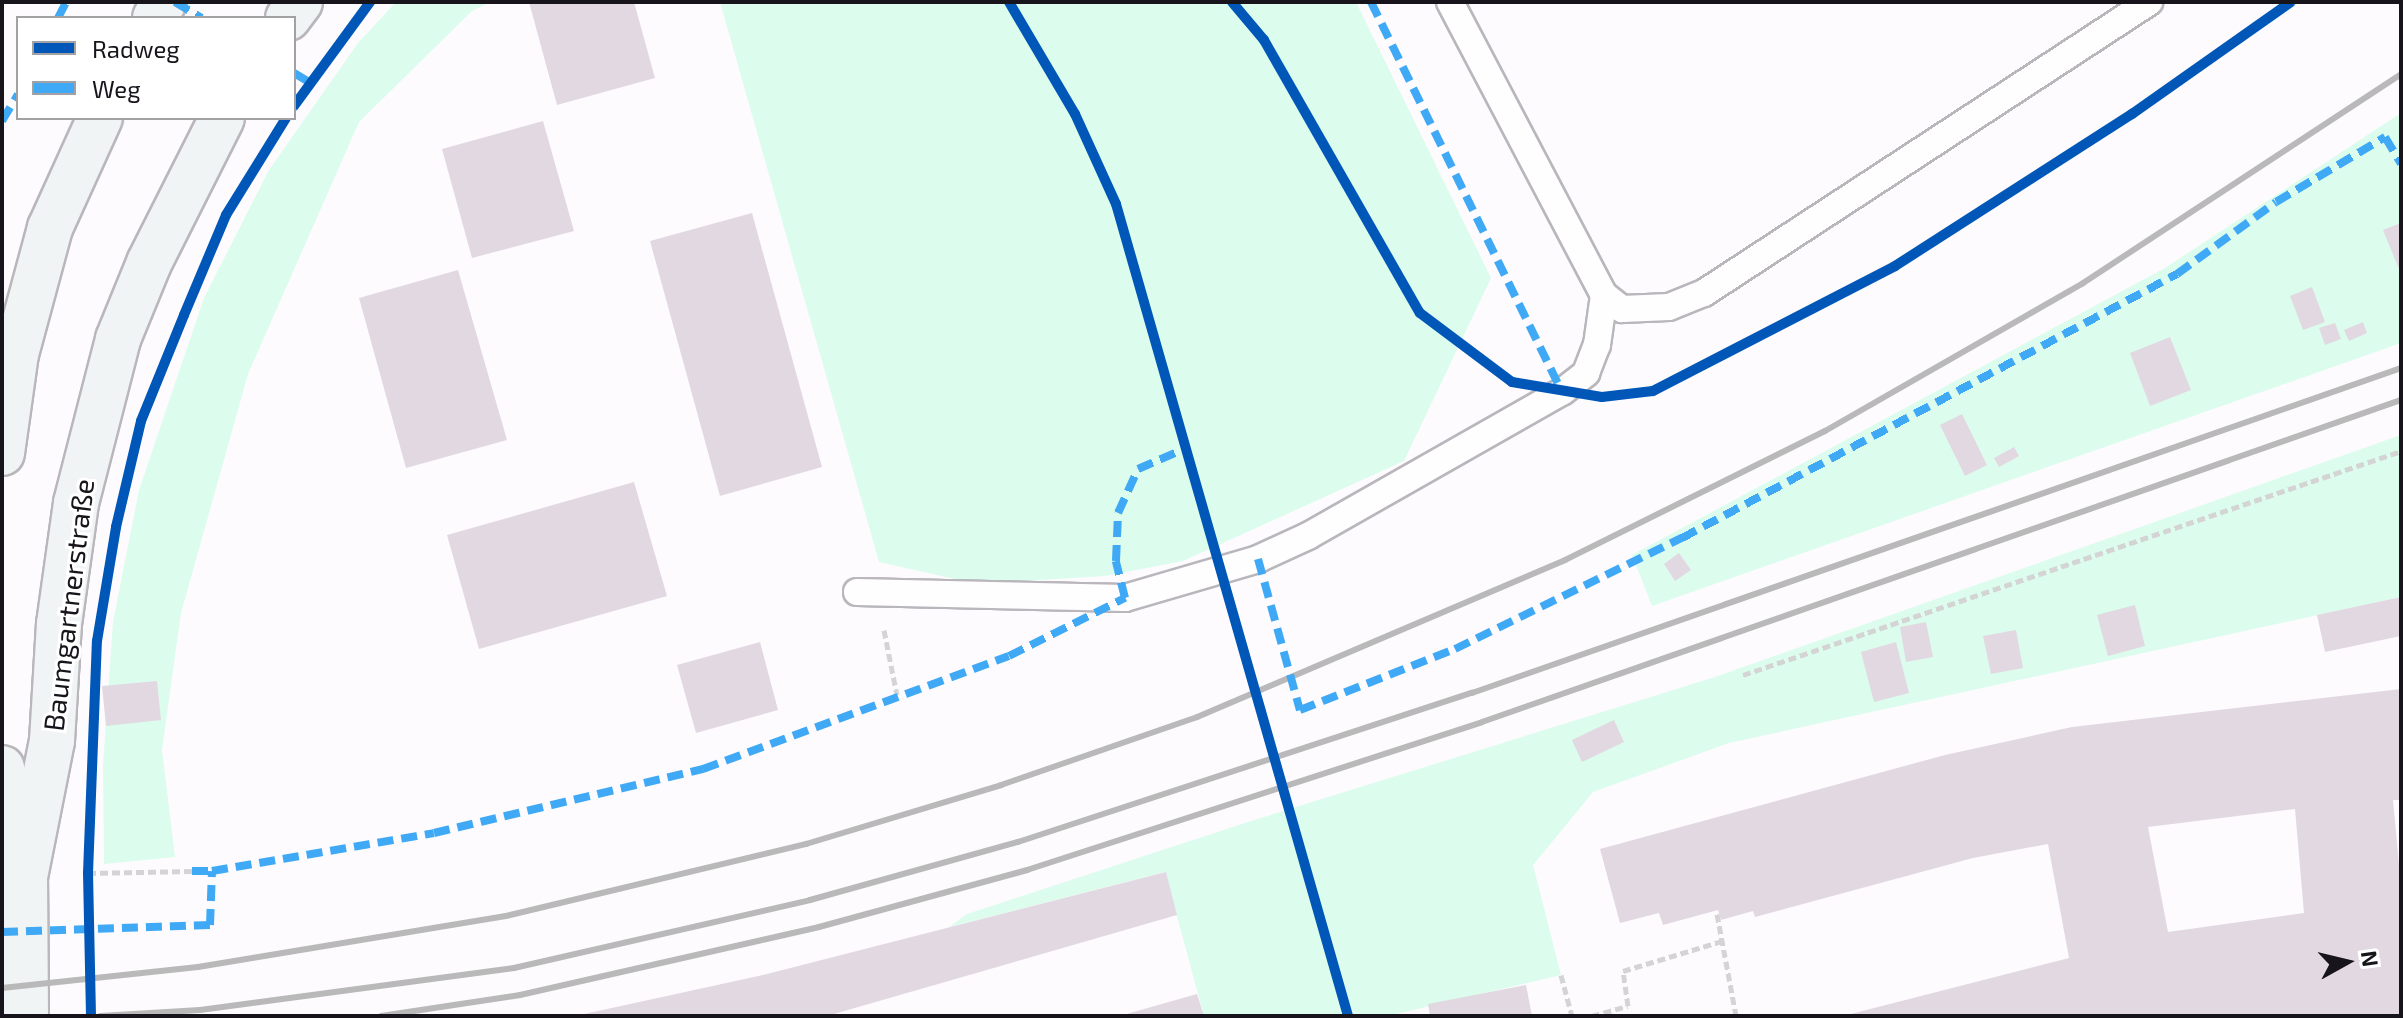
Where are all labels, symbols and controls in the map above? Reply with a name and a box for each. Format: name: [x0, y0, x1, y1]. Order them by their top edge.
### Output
legend: [16, 16, 296, 120]
text: Radweg: [92, 34, 180, 63]
text: Weg: [92, 74, 141, 103]
street label: Baumgartnerstraße: [36, 477, 100, 733]
north arrow: [2307, 922, 2387, 1002]
text: N: [2357, 949, 2385, 968]

